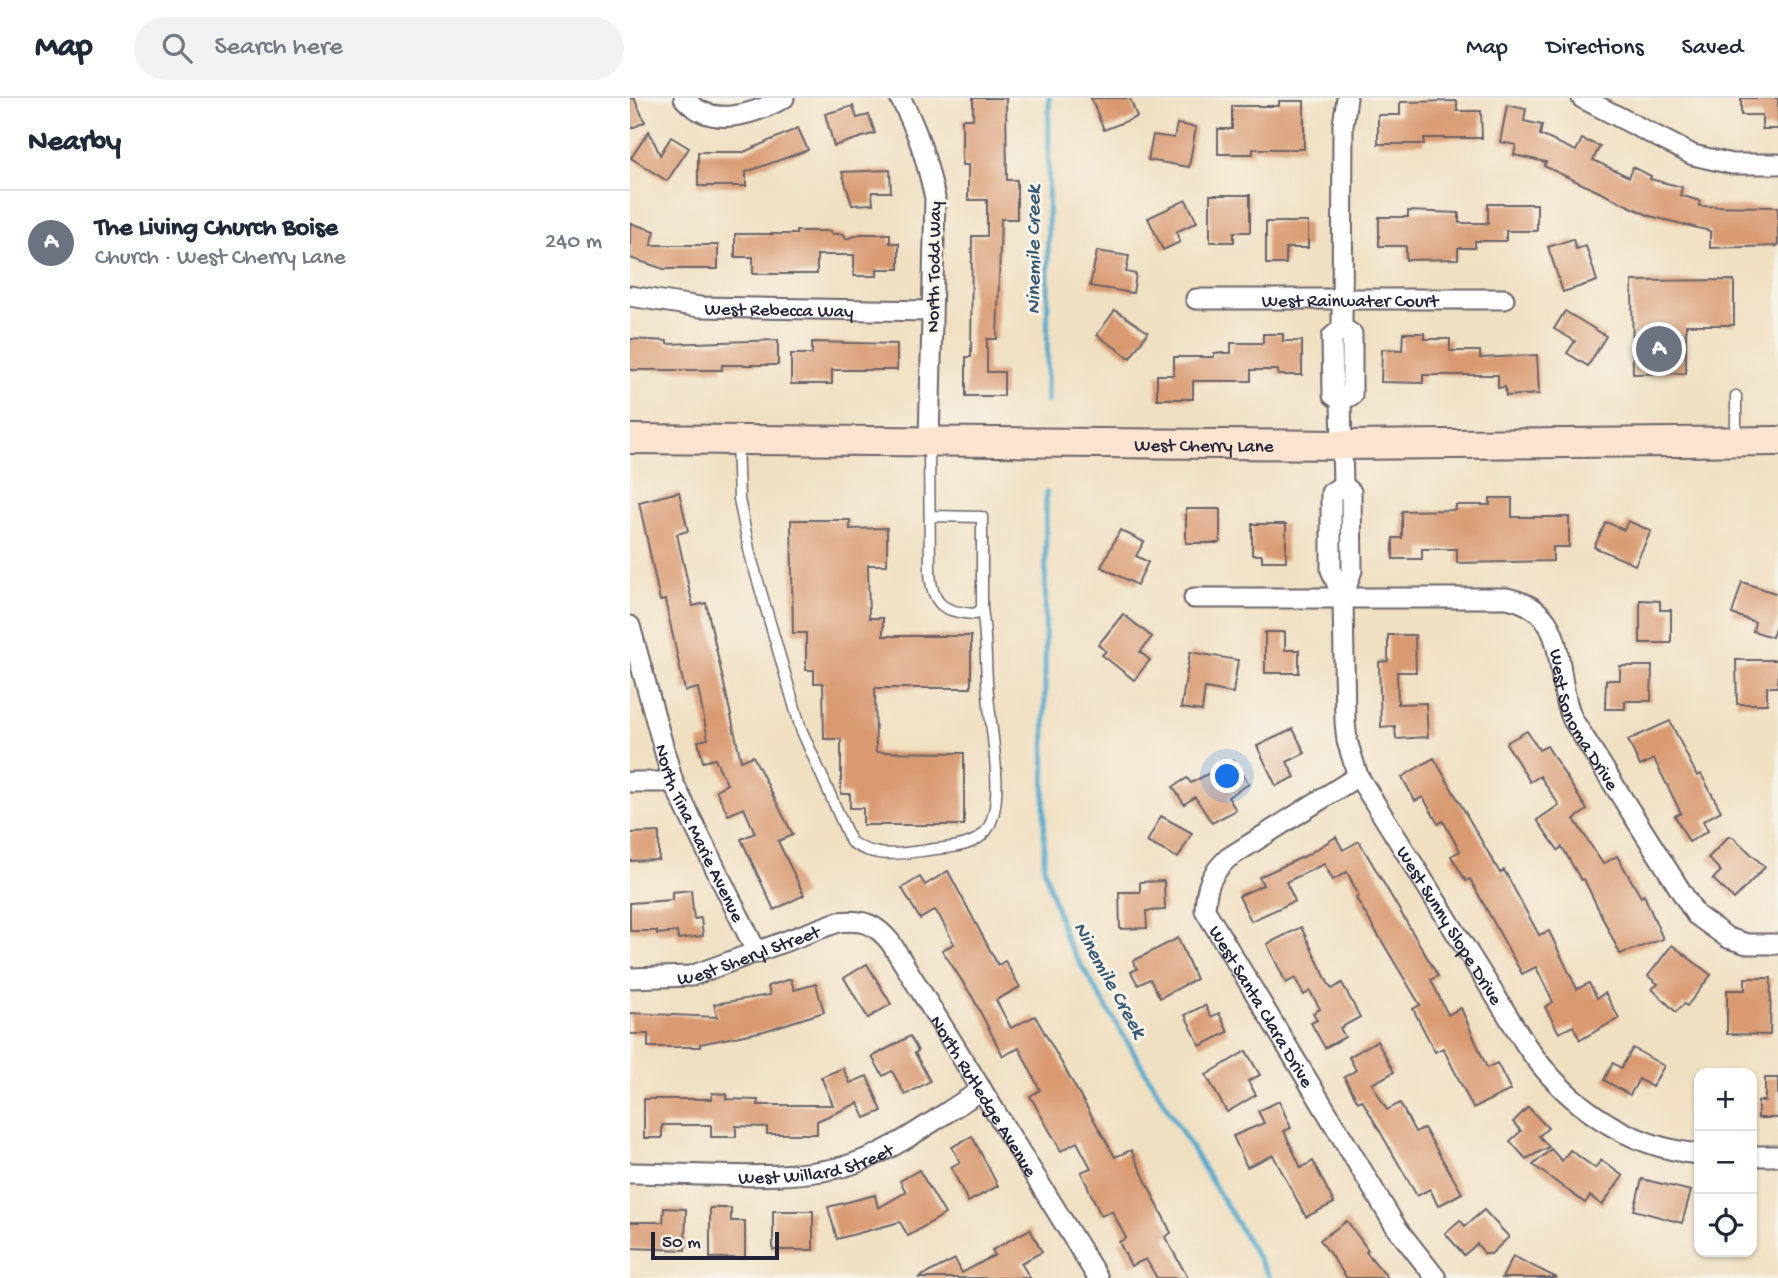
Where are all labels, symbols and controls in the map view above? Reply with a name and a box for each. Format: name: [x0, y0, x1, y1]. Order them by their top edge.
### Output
search box: [134, 17, 624, 80]
text: Map: [35, 29, 92, 67]
icon: search: [158, 29, 196, 67]
text: Search here: [214, 33, 343, 64]
text: Map: [1466, 34, 1508, 63]
text: Directions: [1546, 34, 1644, 63]
text: Saved: [1682, 34, 1743, 63]
text: Nearby: [28, 126, 121, 161]
water label: Ninemile Creek: [1023, 183, 1048, 314]
street label: North Todd Way: [923, 201, 948, 333]
text: The Living Church Boise: [95, 214, 338, 245]
text: A: [44, 229, 58, 256]
text: 240 m: [545, 229, 602, 256]
text: Church · West Cherry Lane: [95, 245, 346, 272]
street label: West Rainwater Court: [1262, 291, 1441, 314]
street label: West Rebecca Way: [704, 299, 854, 325]
pin: A: [1636, 323, 1682, 375]
street label: West Cherry Lane: [1134, 435, 1274, 459]
street label: West Sonoma Drive: [1543, 647, 1622, 796]
street label: North Tina Marie Avenue: [648, 742, 748, 927]
your location: [1210, 759, 1244, 793]
street label: West Sunny Slope Drive: [1390, 843, 1506, 1010]
water label: Ninemile Creek: [1066, 918, 1151, 1045]
street label: West Sheryl Street: [677, 921, 826, 991]
street label: West Santa Clara Drive: [1202, 922, 1317, 1093]
street label: North Rutledge Avenue: [924, 1012, 1041, 1182]
map controls: [1694, 1068, 1757, 1257]
button: +: [1694, 1068, 1757, 1131]
button: −: [1694, 1131, 1757, 1194]
street label: West Willard Street: [738, 1139, 900, 1191]
button: locate: [1694, 1194, 1757, 1257]
scale bar: [651, 1229, 779, 1261]
text: 50 m: [662, 1232, 701, 1255]

